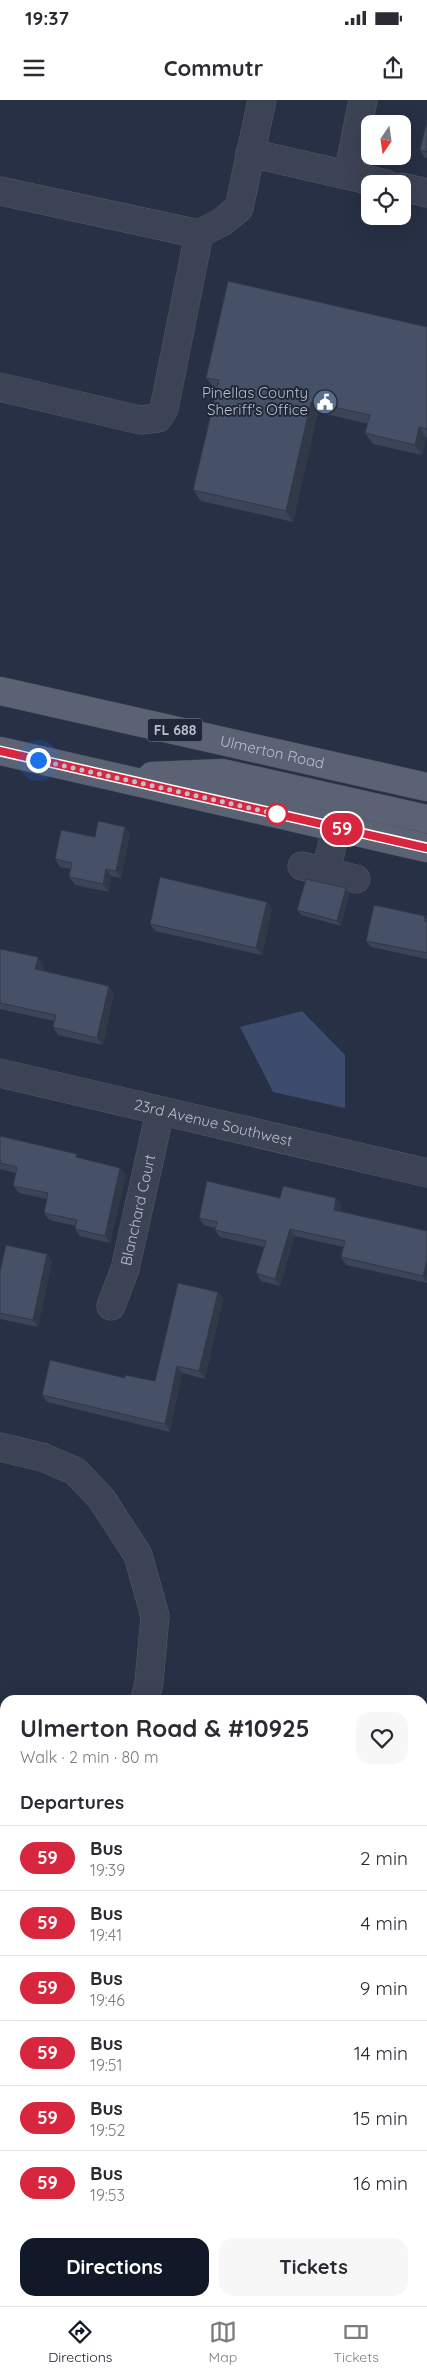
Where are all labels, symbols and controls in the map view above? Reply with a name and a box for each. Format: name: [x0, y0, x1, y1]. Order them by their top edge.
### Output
text: 19:37: [25, 6, 69, 30]
icon: menu: [20, 54, 48, 82]
text: Commutr: [164, 54, 263, 82]
icon: share: [379, 54, 407, 82]
north arrow: [361, 115, 411, 165]
map controls: [361, 115, 411, 225]
button: locate: [361, 175, 411, 225]
place label: Pinellas County Sheriff's Office: [202, 383, 308, 419]
public building icon: Pinellas County Sheriff's Office: [312, 389, 338, 415]
road number: FL 688: [148, 718, 202, 742]
street label: Ulmerton Road: [218, 731, 326, 773]
your location: [26, 748, 51, 773]
unlabelled marker: [266, 803, 288, 825]
line badge: 59: [320, 813, 364, 845]
text: 59: [332, 817, 352, 840]
street label: 23rd Avenue Southwest: [132, 1095, 294, 1150]
street label: Blanchard Court: [116, 1153, 159, 1267]
button: heart: [356, 1712, 408, 1764]
text: Ulmerton Road & #10925: [20, 1713, 310, 1743]
text: Walk · 2 min · 80 m: [20, 1747, 159, 1767]
text: Departures: [20, 1790, 124, 1814]
text: Bus: [90, 1836, 123, 1860]
text: 59: [37, 1846, 58, 1869]
text: 2 min: [360, 1846, 408, 1870]
text: 19:39: [90, 1860, 125, 1880]
text: Bus: [90, 1901, 123, 1925]
text: 59: [37, 1911, 58, 1934]
text: 4 min: [360, 1911, 408, 1935]
text: 19:41: [90, 1925, 122, 1945]
text: Bus: [90, 1966, 123, 1990]
text: 59: [37, 1976, 58, 1999]
text: 9 min: [360, 1976, 408, 2000]
text: 19:46: [90, 1990, 125, 2010]
text: Bus: [90, 2031, 123, 2055]
text: 59: [37, 2041, 58, 2064]
text: 14 min: [354, 2041, 408, 2065]
text: 19:51: [90, 2055, 122, 2075]
text: Bus: [90, 2096, 123, 2120]
text: 59: [37, 2106, 58, 2129]
text: 15 min: [353, 2106, 408, 2130]
text: 19:52: [90, 2120, 125, 2140]
text: Bus: [90, 2161, 123, 2185]
text: 59: [37, 2171, 58, 2194]
text: 16 min: [353, 2171, 408, 2195]
text: 19:53: [90, 2185, 125, 2205]
button: Directions: [20, 2238, 209, 2296]
button: Tickets: [219, 2238, 408, 2296]
tab: Directions: [48, 2318, 112, 2366]
tab: Map: [209, 2318, 237, 2366]
tab: Tickets: [333, 2318, 379, 2366]

